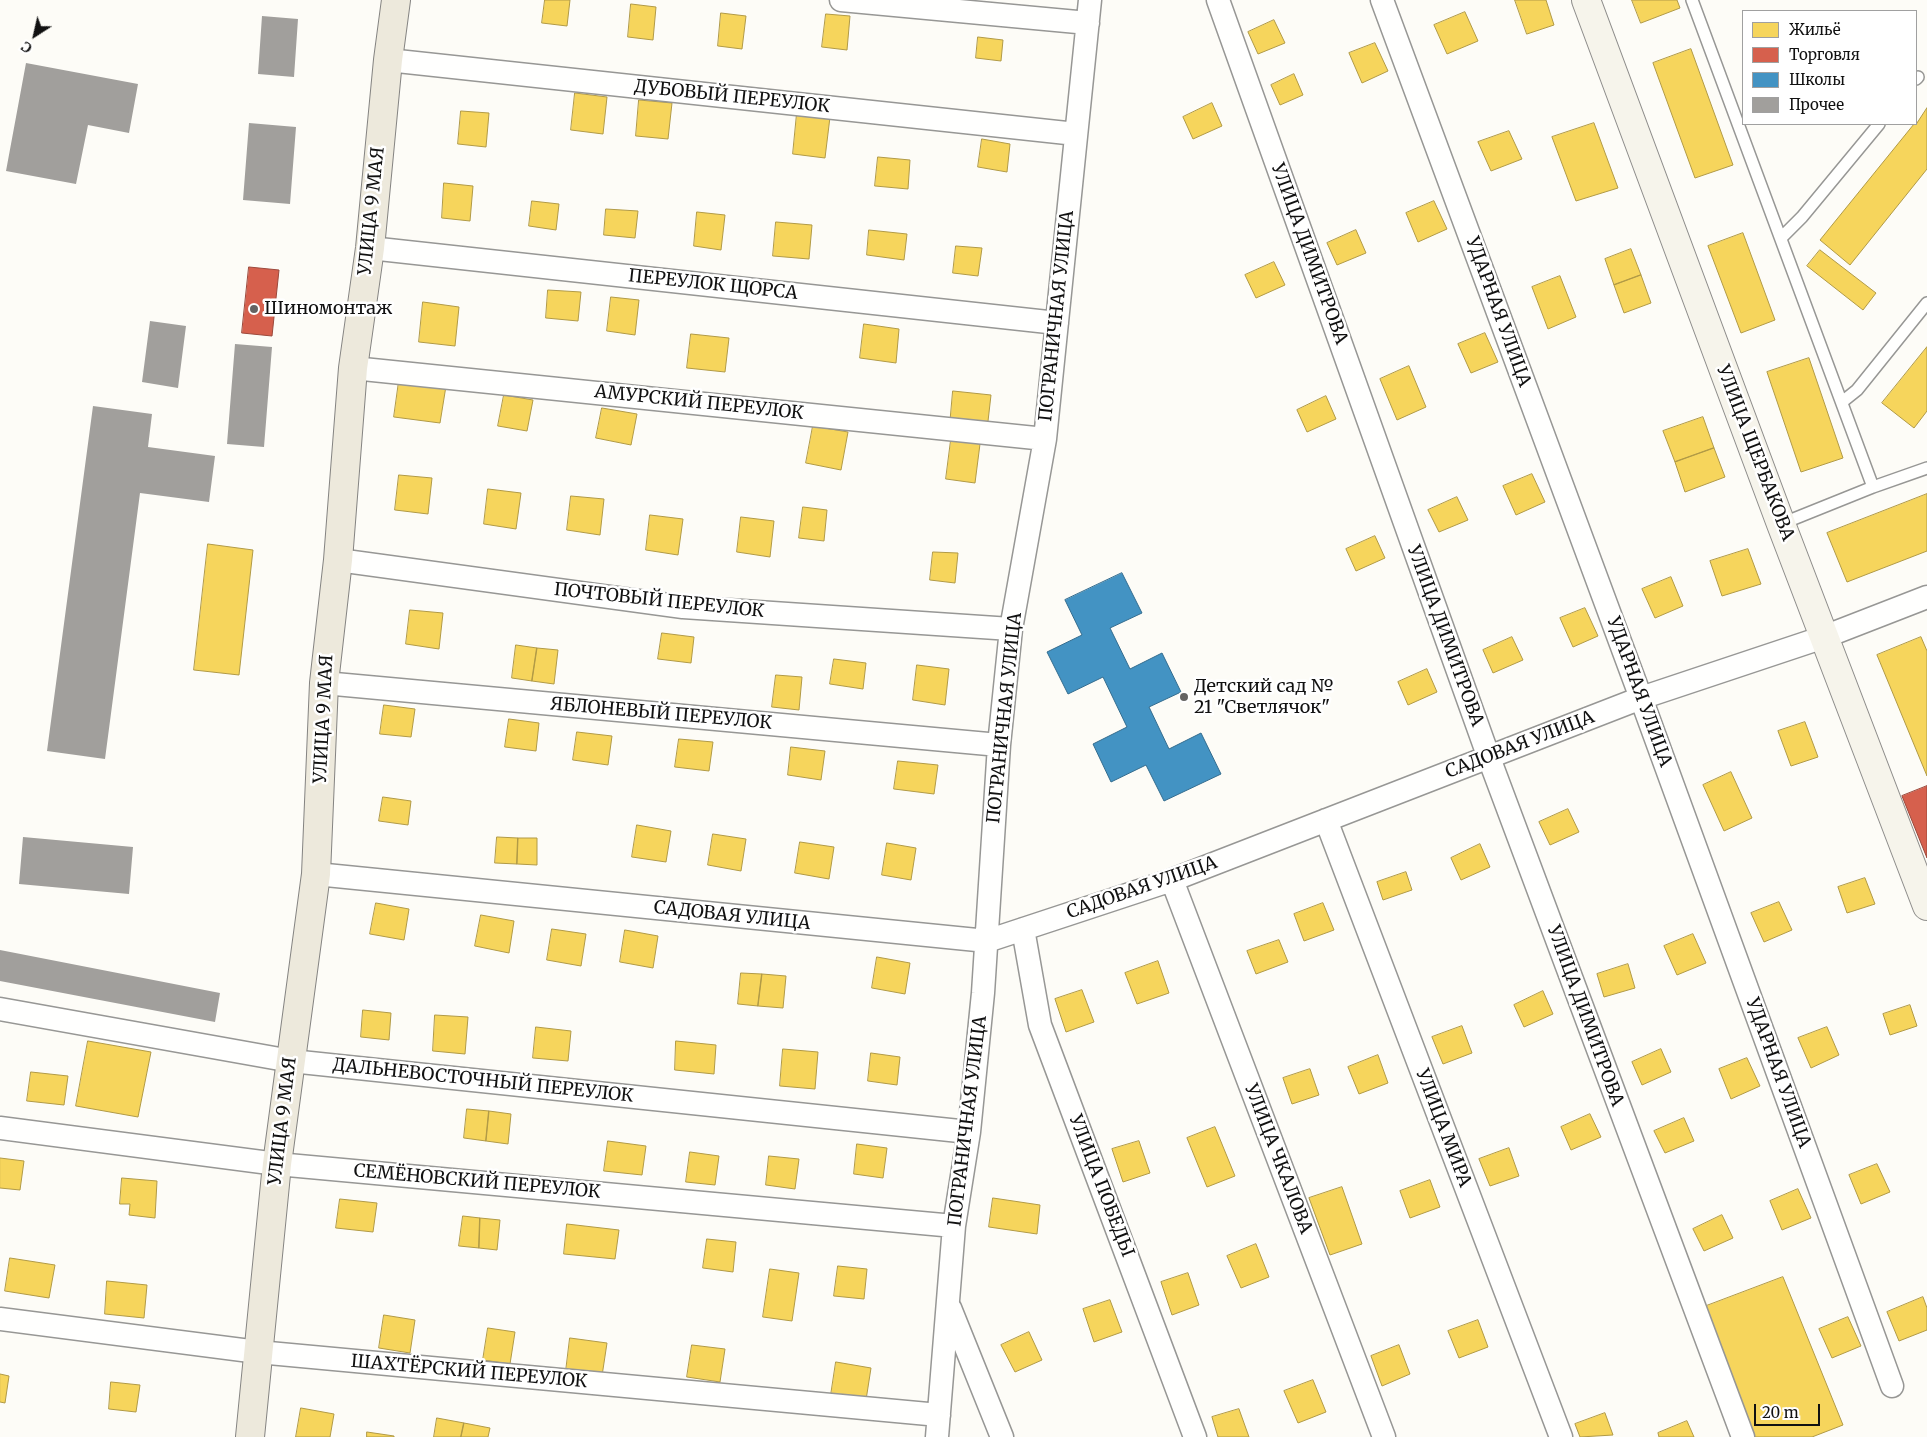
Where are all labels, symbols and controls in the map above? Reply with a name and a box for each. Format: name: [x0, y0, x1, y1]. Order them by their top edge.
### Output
north arrow: [10, 10, 60, 60]
legend: [1742, 10, 1917, 125]
text: Жильё: [1789, 20, 1841, 39]
text: С: [17, 37, 35, 57]
text: Торговля: [1789, 45, 1860, 64]
text: Школы: [1789, 70, 1845, 89]
street label: ДУБОВЫЙ ПЕРЕУЛОК: [633, 76, 831, 118]
text: Прочее: [1789, 95, 1844, 114]
street label: УЛИЦА 9 МАЯ: [355, 146, 389, 276]
street label: УЛИЦА ДИМИТРОВА: [1266, 161, 1352, 347]
street label: ПОГРАНИЧНАЯ УЛИЦА: [1035, 209, 1079, 423]
street label: УДАРНАЯ УЛИЦА: [1461, 234, 1535, 390]
street label: ПЕРЕУЛОК ЩОРСА: [627, 265, 799, 305]
place label: Шиномонтаж: [264, 298, 392, 320]
marker: Шиномонтаж: [248, 303, 260, 315]
street label: УЛИЦА ЩЕРБАКОВА: [1712, 362, 1798, 544]
street label: АМУРСКИЙ ПЕРЕУЛОК: [593, 381, 805, 425]
street label: УЛИЦА ДИМИТРОВА: [1402, 543, 1488, 729]
street label: ПОЧТОВЫЙ ПЕРЕУЛОК: [553, 579, 765, 623]
street label: ПОГРАНИЧНАЯ УЛИЦА: [983, 611, 1027, 825]
street label: УДАРНАЯ УЛИЦА: [1602, 614, 1676, 770]
street label: УЛИЦА 9 МАЯ: [310, 654, 338, 784]
place label: Детский сад № 21 "Светлячок": [1194, 676, 1335, 719]
marker: Детский сад № 21 "Светлячок": [1178, 691, 1190, 703]
street label: ЯБЛОНЕВЫЙ ПЕРЕУЛОК: [549, 694, 773, 734]
street label: САДОВАЯ УЛИЦА: [1443, 707, 1597, 783]
street label: САДОВАЯ УЛИЦА: [1064, 852, 1220, 924]
street label: САДОВАЯ УЛИЦА: [653, 897, 811, 935]
street label: УЛИЦА ДИМИТРОВА: [1542, 923, 1628, 1109]
street label: УДАРНАЯ УЛИЦА: [1741, 995, 1815, 1151]
street label: ПОГРАНИЧНАЯ УЛИЦА: [944, 1014, 992, 1228]
street label: ДАЛЬНЕВОСТОЧНЫЙ ПЕРЕУЛОК: [332, 1054, 634, 1108]
street label: УЛИЦА 9 МАЯ: [264, 1056, 302, 1186]
street label: УЛИЦА МИРА: [1411, 1066, 1475, 1190]
street label: УЛИЦА ЧКАЛОВА: [1239, 1081, 1317, 1237]
street label: УЛИЦА ПОБЕДЫ: [1064, 1112, 1138, 1260]
street label: СЕМЁНОВСКИЙ ПЕРЕУЛОК: [353, 1160, 601, 1204]
street label: ШАХТЁРСКИЙ ПЕРЕУЛОК: [350, 1351, 588, 1393]
scale bar: [1757, 1394, 1823, 1426]
text: 20 m: [1762, 1403, 1799, 1422]

